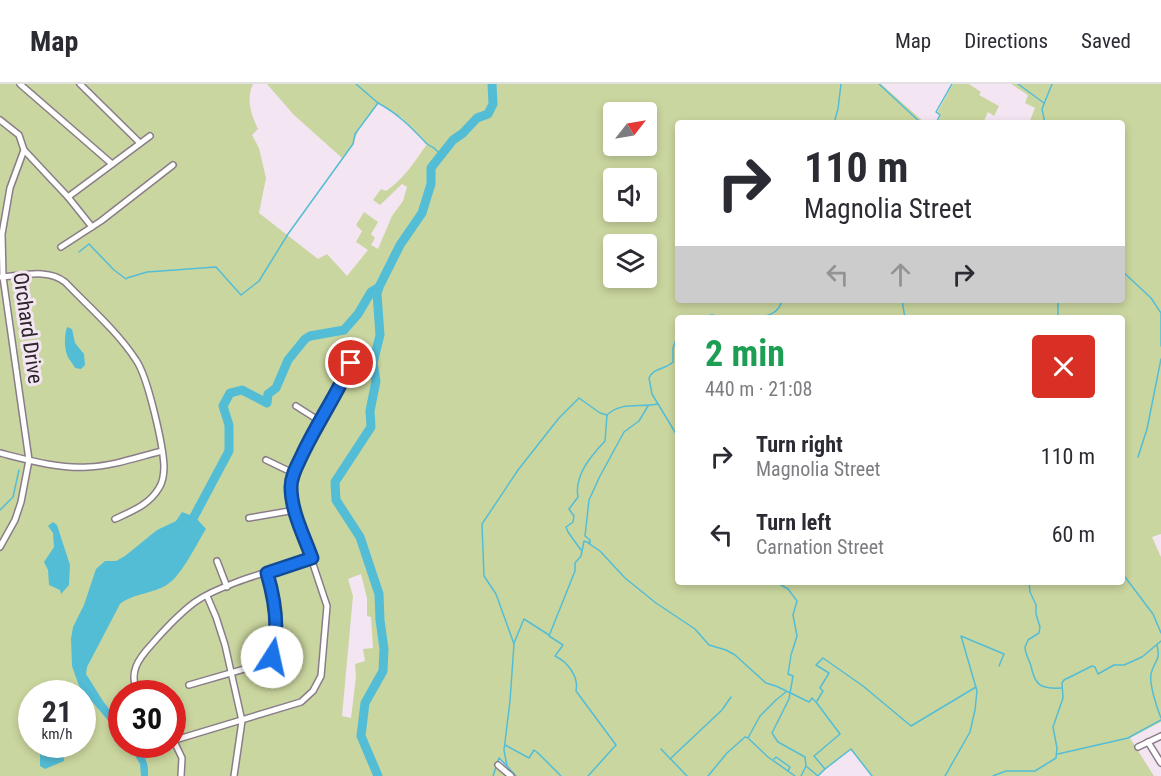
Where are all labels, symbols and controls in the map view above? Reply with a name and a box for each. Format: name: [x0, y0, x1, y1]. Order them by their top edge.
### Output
text: Map: [30, 25, 78, 58]
text: Map: [895, 29, 931, 53]
text: Directions: [964, 29, 1048, 53]
text: Saved: [1081, 29, 1131, 53]
north arrow: [603, 102, 657, 156]
map controls: [603, 102, 657, 288]
text: 110 m: [804, 143, 909, 192]
icon: right: [705, 144, 783, 222]
button: sound: [603, 168, 657, 222]
text: Magnolia Street: [804, 193, 972, 225]
button: layers: [603, 234, 657, 288]
icon: left: [821, 258, 854, 291]
icon: ahead: [884, 258, 917, 291]
icon: right: [947, 258, 980, 291]
street label: Orchard Drive: [8, 271, 48, 385]
text: 2 min: [705, 333, 785, 375]
button: close: [1032, 335, 1095, 398]
pin: [325, 337, 376, 388]
icon: arrive: [334, 346, 367, 379]
text: 440 m · 21:08: [705, 377, 812, 401]
text: Turn right: [756, 432, 843, 457]
icon: right: [705, 440, 738, 473]
text: 110 m: [1041, 444, 1095, 469]
text: Magnolia Street: [756, 457, 881, 481]
text: Turn left: [756, 510, 831, 535]
icon: left: [705, 518, 738, 551]
text: 60 m: [1052, 522, 1095, 547]
text: Carnation Street: [756, 535, 884, 559]
position arrow: [240, 625, 304, 689]
speed limit sign: 30: [108, 680, 186, 758]
text: 21: [42, 694, 72, 729]
text: km/h: [42, 725, 72, 743]

